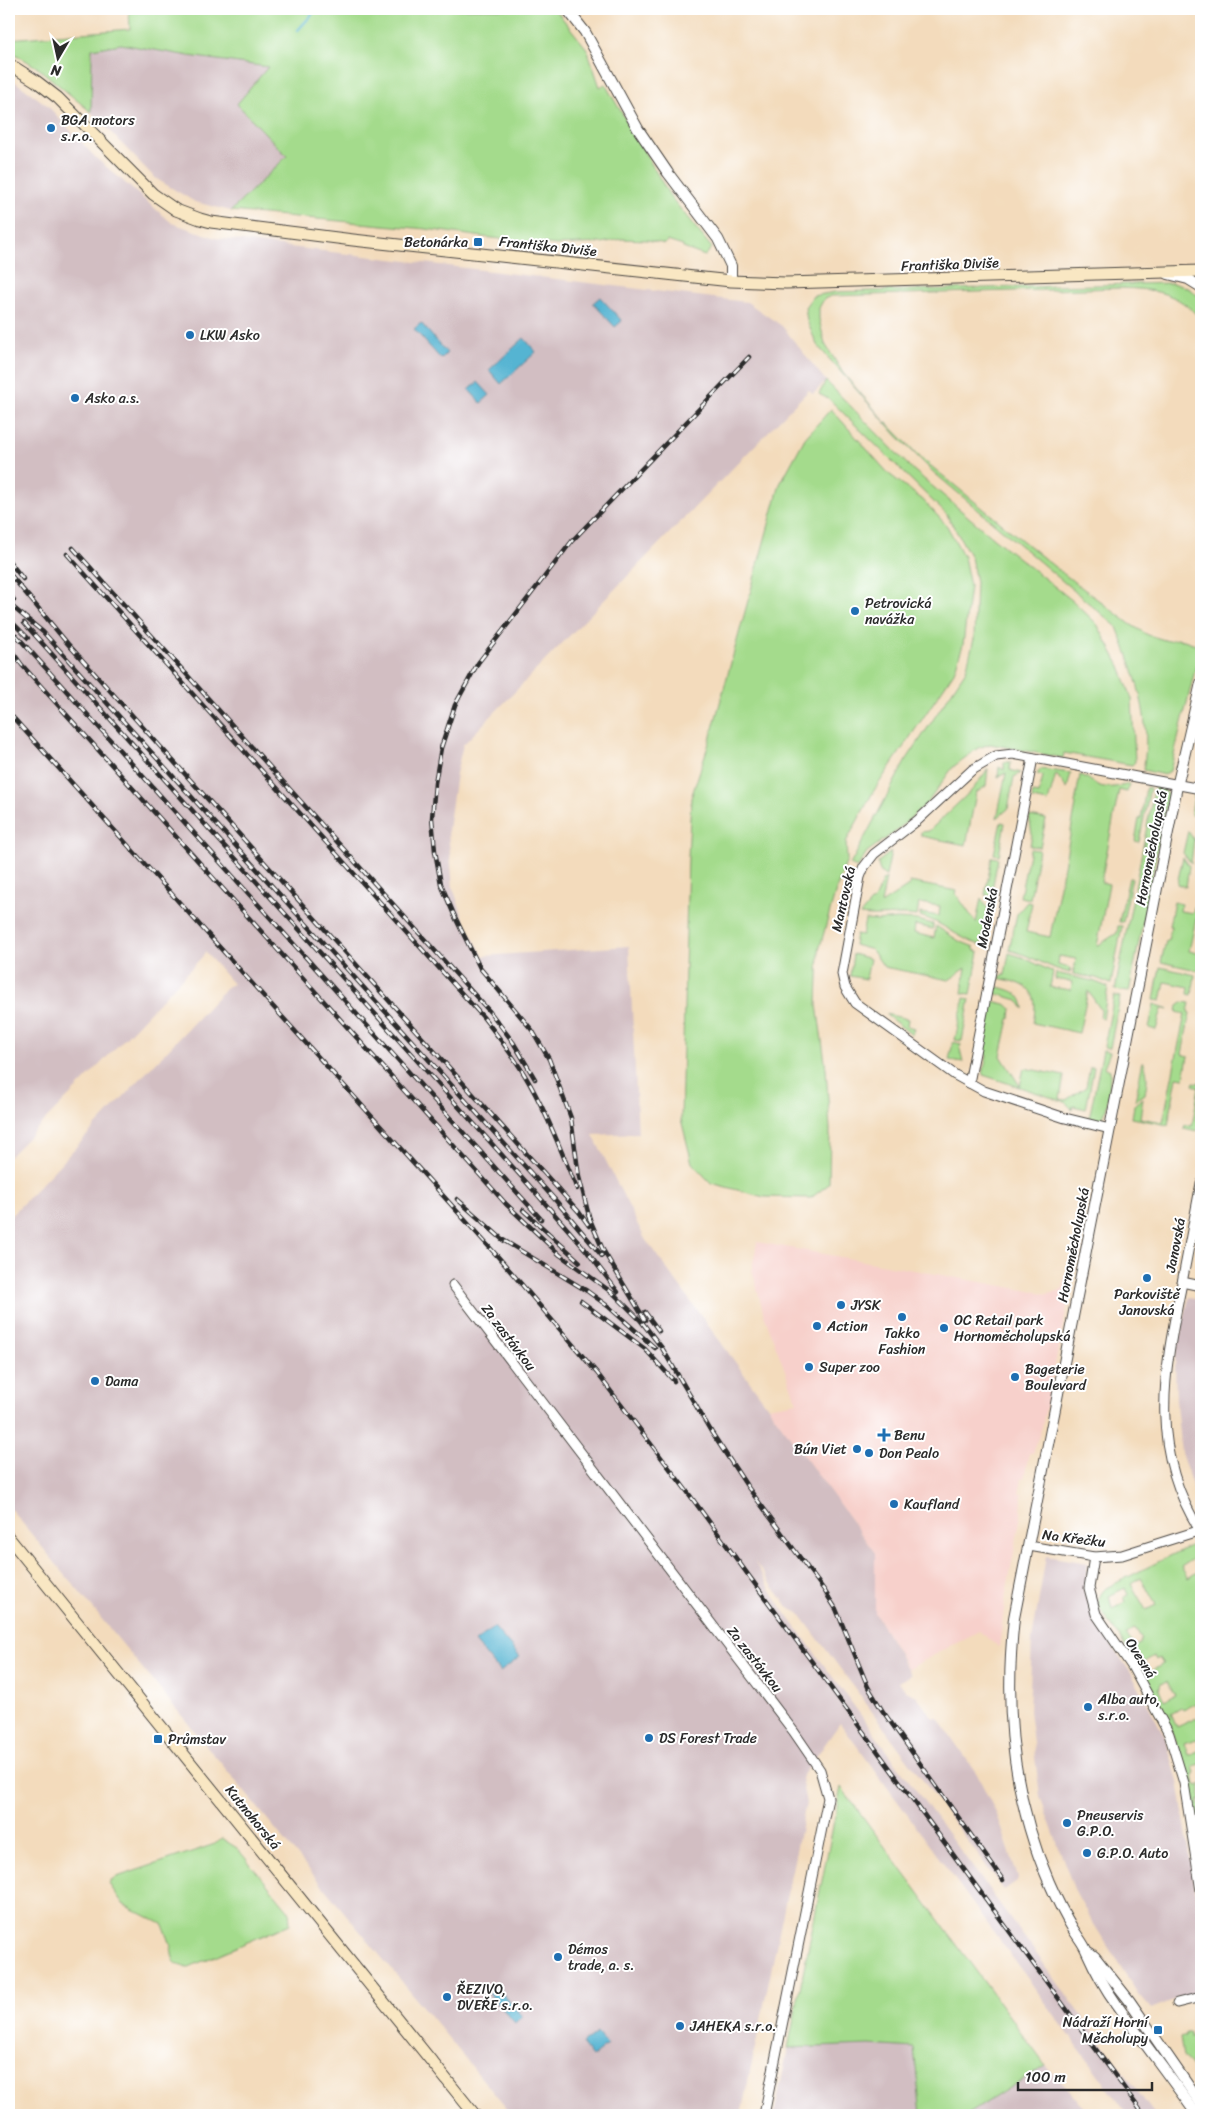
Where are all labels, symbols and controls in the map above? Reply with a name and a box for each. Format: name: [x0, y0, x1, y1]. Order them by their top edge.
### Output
north arrow: [32, 32, 82, 82]
text: N: [49, 57, 64, 84]
place label: BGA motors s.r.o.: [60, 108, 135, 149]
marker: BGA motors s.r.o.: [45, 122, 57, 134]
street label: Františka Diviše: [498, 229, 598, 264]
place label: Betonárka: [404, 230, 468, 255]
marker: Betonárka: [472, 236, 484, 248]
street label: Františka Diviše: [901, 250, 1000, 279]
place label: LKW Asko: [200, 323, 260, 348]
marker: LKW Asko: [184, 329, 196, 341]
place label: Asko a.s.: [84, 386, 140, 411]
marker: Asko a.s.: [69, 392, 81, 404]
place label: Petrovická navážka: [865, 591, 932, 632]
marker: Petrovická navážka: [849, 605, 861, 617]
street label: Hornoměcholupská: [1128, 789, 1175, 908]
street label: Mantovská: [824, 864, 863, 934]
street label: Modenská: [969, 886, 1006, 950]
street label: Hornoměcholupská: [1050, 1186, 1097, 1305]
street label: Janovská: [1158, 1216, 1193, 1275]
marker: Parkoviště Janovská: [1141, 1272, 1153, 1284]
place label: Parkoviště Janovská: [1114, 1282, 1181, 1323]
place label: JYSK: [850, 1293, 882, 1318]
street label: Za zastávkou: [475, 1298, 543, 1377]
marker: JYSK: [835, 1299, 847, 1311]
place label: OC Retail park Hornoměcholupská: [954, 1308, 1070, 1349]
marker: Takko Fashion: [896, 1311, 908, 1323]
place label: Action: [826, 1314, 868, 1339]
marker: Action: [811, 1320, 823, 1332]
place label: Takko Fashion: [879, 1321, 926, 1362]
marker: OC Retail park Hornoměcholupská: [938, 1322, 950, 1334]
place label: Super zoo: [819, 1355, 880, 1380]
place label: Bageterie Boulevard: [1025, 1357, 1087, 1398]
marker: Super zoo: [803, 1361, 815, 1373]
place label: Dama: [105, 1369, 139, 1394]
marker: Bageterie Boulevard: [1009, 1371, 1021, 1383]
marker: Dama: [89, 1375, 101, 1387]
place label: Benu: [894, 1423, 926, 1448]
marker: Benu: [878, 1429, 890, 1441]
place label: Bún Viet: [794, 1437, 847, 1462]
place label: Don Pealo: [879, 1441, 939, 1466]
marker: Bún Viet: [851, 1443, 863, 1455]
marker: Don Pealo: [863, 1447, 875, 1459]
place label: Kaufland: [904, 1492, 961, 1517]
marker: Kaufland: [888, 1498, 900, 1510]
street label: Na Křečku: [1041, 1522, 1108, 1555]
street label: Za zastávkou: [720, 1620, 789, 1699]
street label: Ovesná: [1118, 1633, 1163, 1683]
place label: Alba auto, s.r.o.: [1097, 1687, 1160, 1728]
marker: Alba auto, s.r.o.: [1082, 1701, 1094, 1713]
place label: DS Forest Trade: [659, 1726, 757, 1751]
place label: Průmstav: [168, 1727, 226, 1752]
marker: DS Forest Trade: [643, 1732, 655, 1744]
marker: Průmstav: [152, 1733, 164, 1745]
street label: Kutnohorská: [218, 1779, 287, 1855]
place label: Pneuservis G.P.O.: [1077, 1803, 1144, 1844]
marker: Pneuservis G.P.O.: [1061, 1817, 1073, 1829]
place label: G.P.O. Auto: [1097, 1841, 1168, 1866]
marker: G.P.O. Auto: [1081, 1847, 1093, 1859]
place label: Démos trade, a. s.: [568, 1937, 634, 1978]
marker: Démos trade, a. s.: [552, 1951, 564, 1963]
place label: ŘEZIVO, DVEŘE s.r.o.: [457, 1977, 533, 2018]
marker: ŘEZIVO, DVEŘE s.r.o.: [441, 1991, 453, 2003]
place label: Nádraží Horní Měcholupy: [1063, 2010, 1150, 2051]
place label: JAHEKA s.r.o.: [689, 2014, 777, 2039]
marker: JAHEKA s.r.o.: [674, 2020, 686, 2032]
marker: Nádraží Horní Měcholupy: [1152, 2024, 1164, 2036]
scale bar: [1018, 2059, 1151, 2091]
text: 100 m: [1025, 2064, 1066, 2090]

